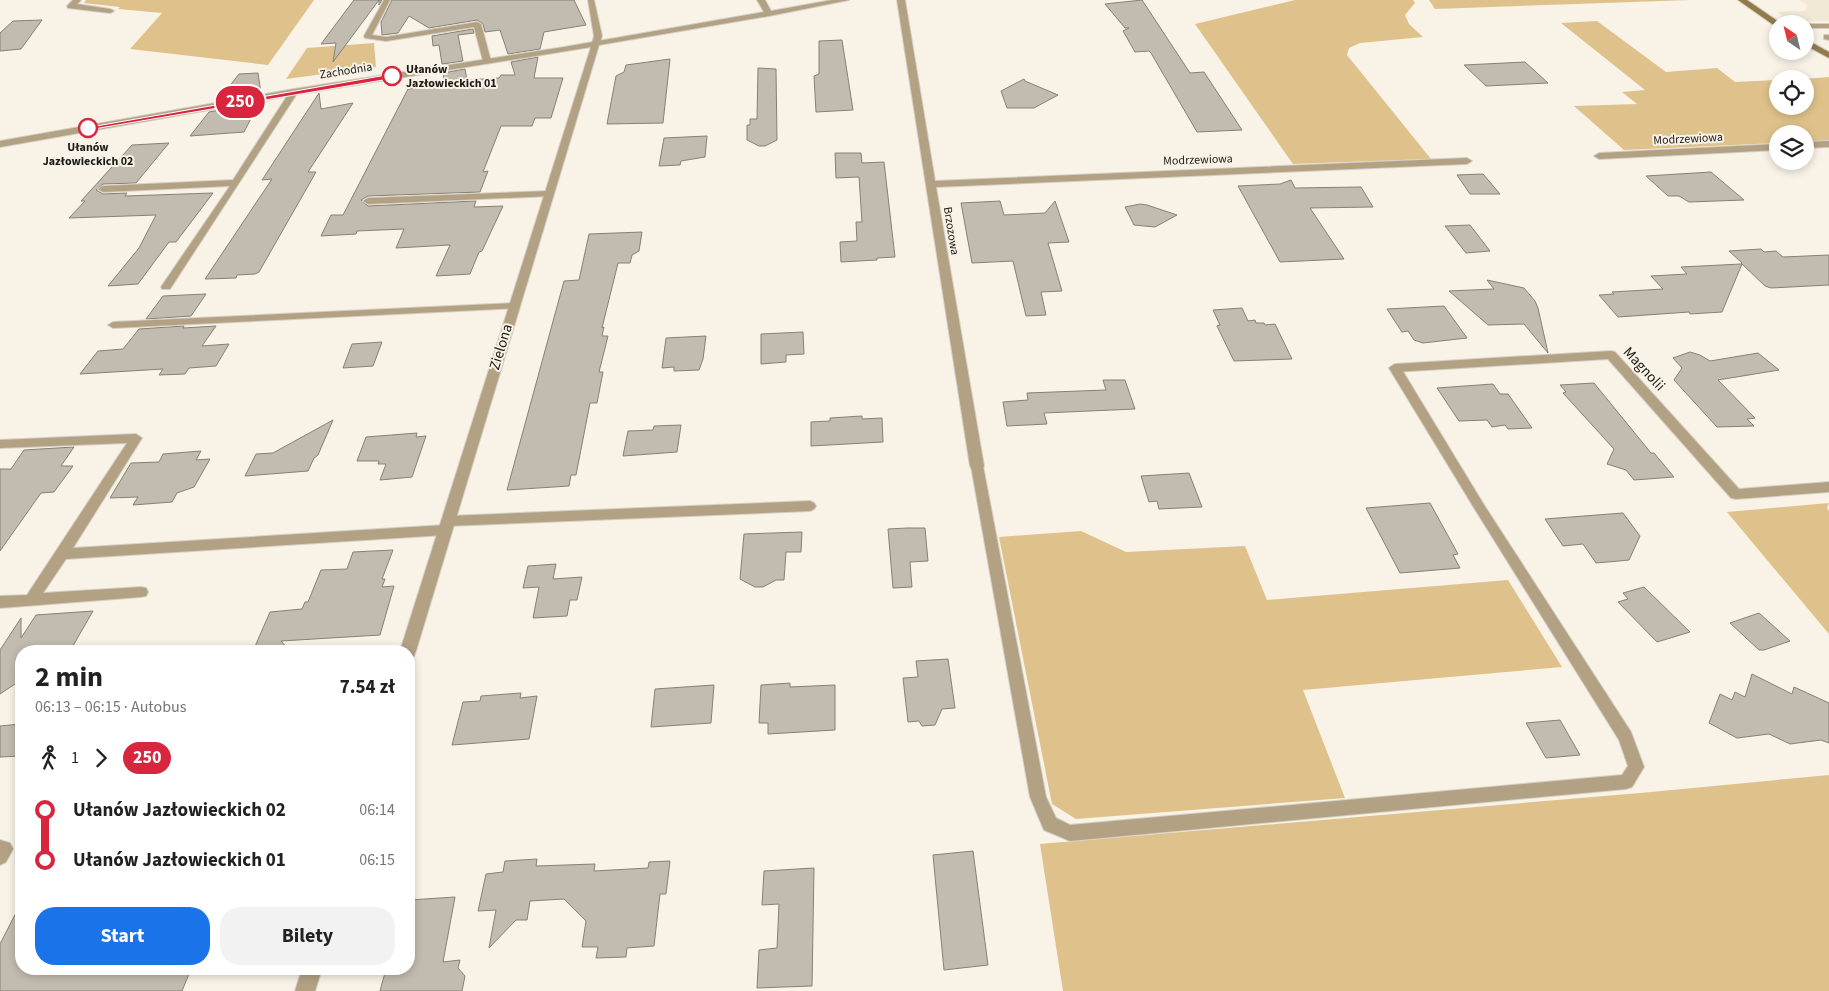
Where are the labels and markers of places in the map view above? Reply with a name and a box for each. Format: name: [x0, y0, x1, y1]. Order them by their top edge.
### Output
place label: Ułanów Jazłowieckich 01: [406, 61, 497, 92]
marker: Ułanów Jazłowieckich 01: [382, 66, 402, 86]
marker: Ułanów Jazłowieckich 02: [78, 118, 98, 138]
place label: Ułanów Jazłowieckich 02: [43, 139, 133, 170]

